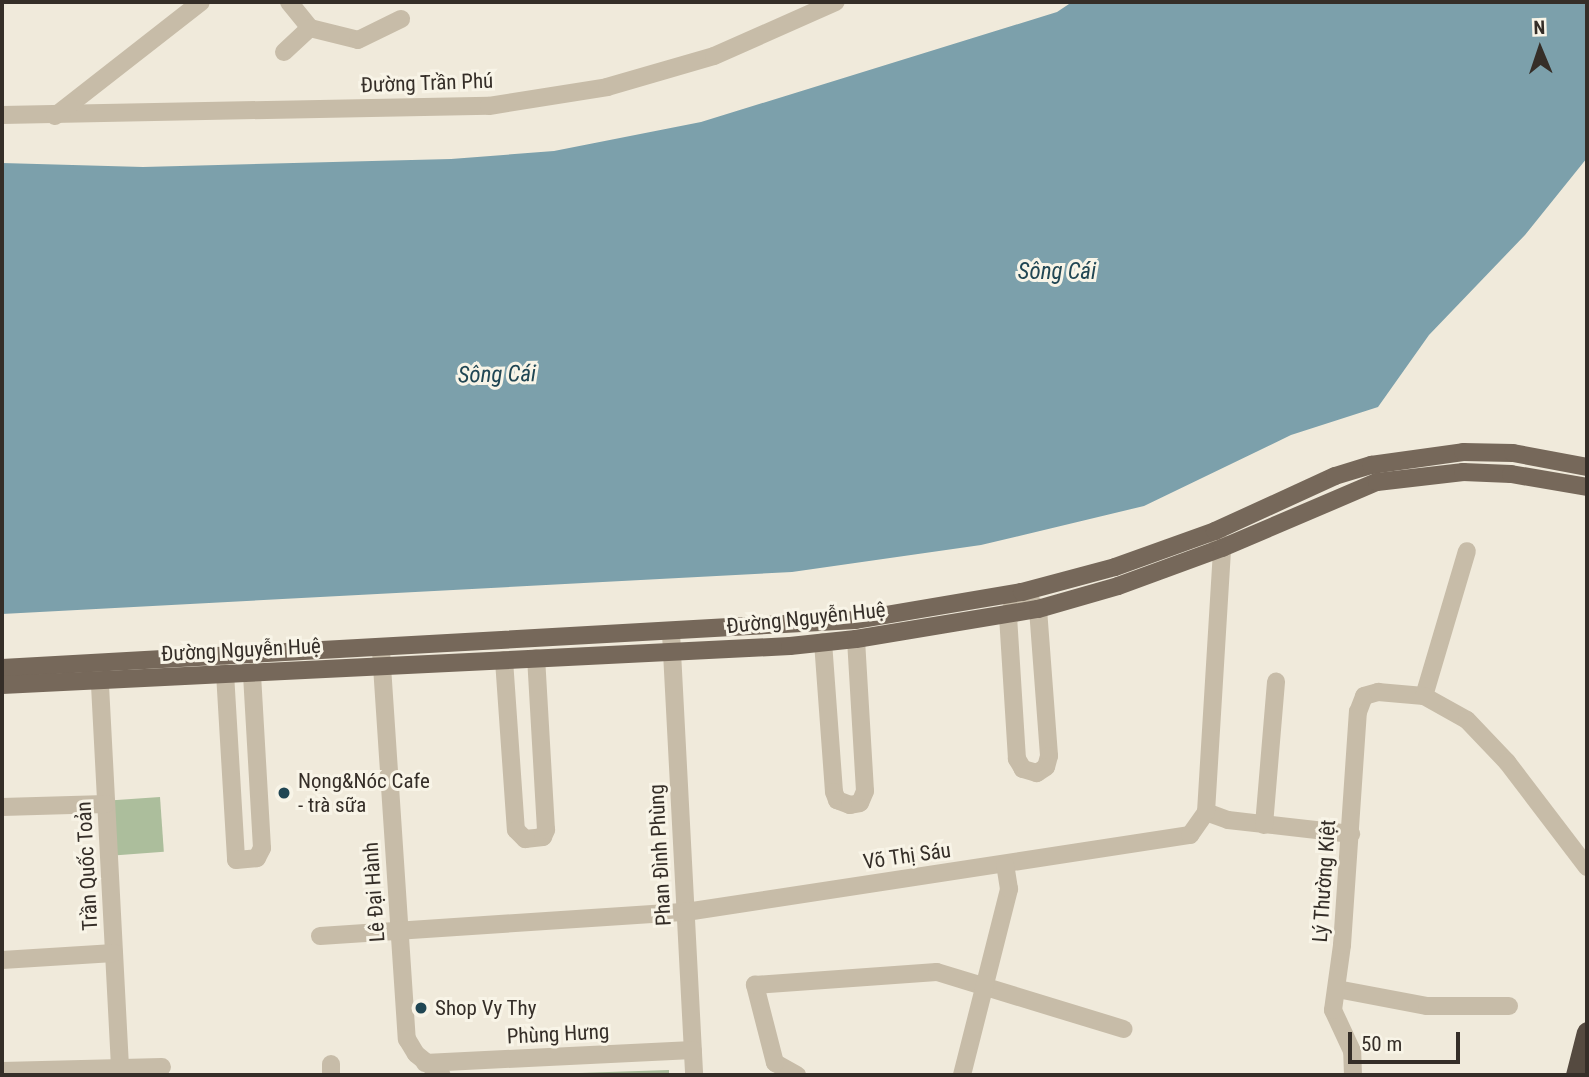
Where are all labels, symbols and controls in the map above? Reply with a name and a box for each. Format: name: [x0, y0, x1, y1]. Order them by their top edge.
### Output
north arrow: [1505, 14, 1575, 84]
text: N: [1533, 16, 1545, 39]
street label: Đường Trần Phú: [360, 68, 494, 98]
water label: Sông Cái: [1018, 258, 1096, 286]
water label: Sông Cái: [458, 361, 536, 389]
street label: Đường Nguyễn Huệ: [725, 597, 887, 639]
street label: Đường Nguyễn Huệ: [161, 633, 321, 667]
place label: Nọng&Nóc Cafe - trà sữa: [298, 768, 430, 818]
street label: Phan Đình Phùng: [644, 784, 676, 926]
marker: Nọng&Nóc Cafe - trà sữa: [276, 785, 292, 801]
street label: Trần Quốc Toản: [71, 801, 103, 931]
street label: Lý Thường Kiệt: [1307, 819, 1341, 943]
street label: Võ Thị Sáu: [861, 837, 953, 875]
street label: Lê Đại Hành: [358, 841, 390, 943]
place label: Shop Vy Thy: [435, 995, 537, 1021]
marker: Shop Vy Thy: [413, 1000, 429, 1016]
scale bar: [1351, 1018, 1463, 1062]
street label: Phùng Hưng: [506, 1019, 610, 1049]
text: 50 m: [1361, 1032, 1402, 1056]

